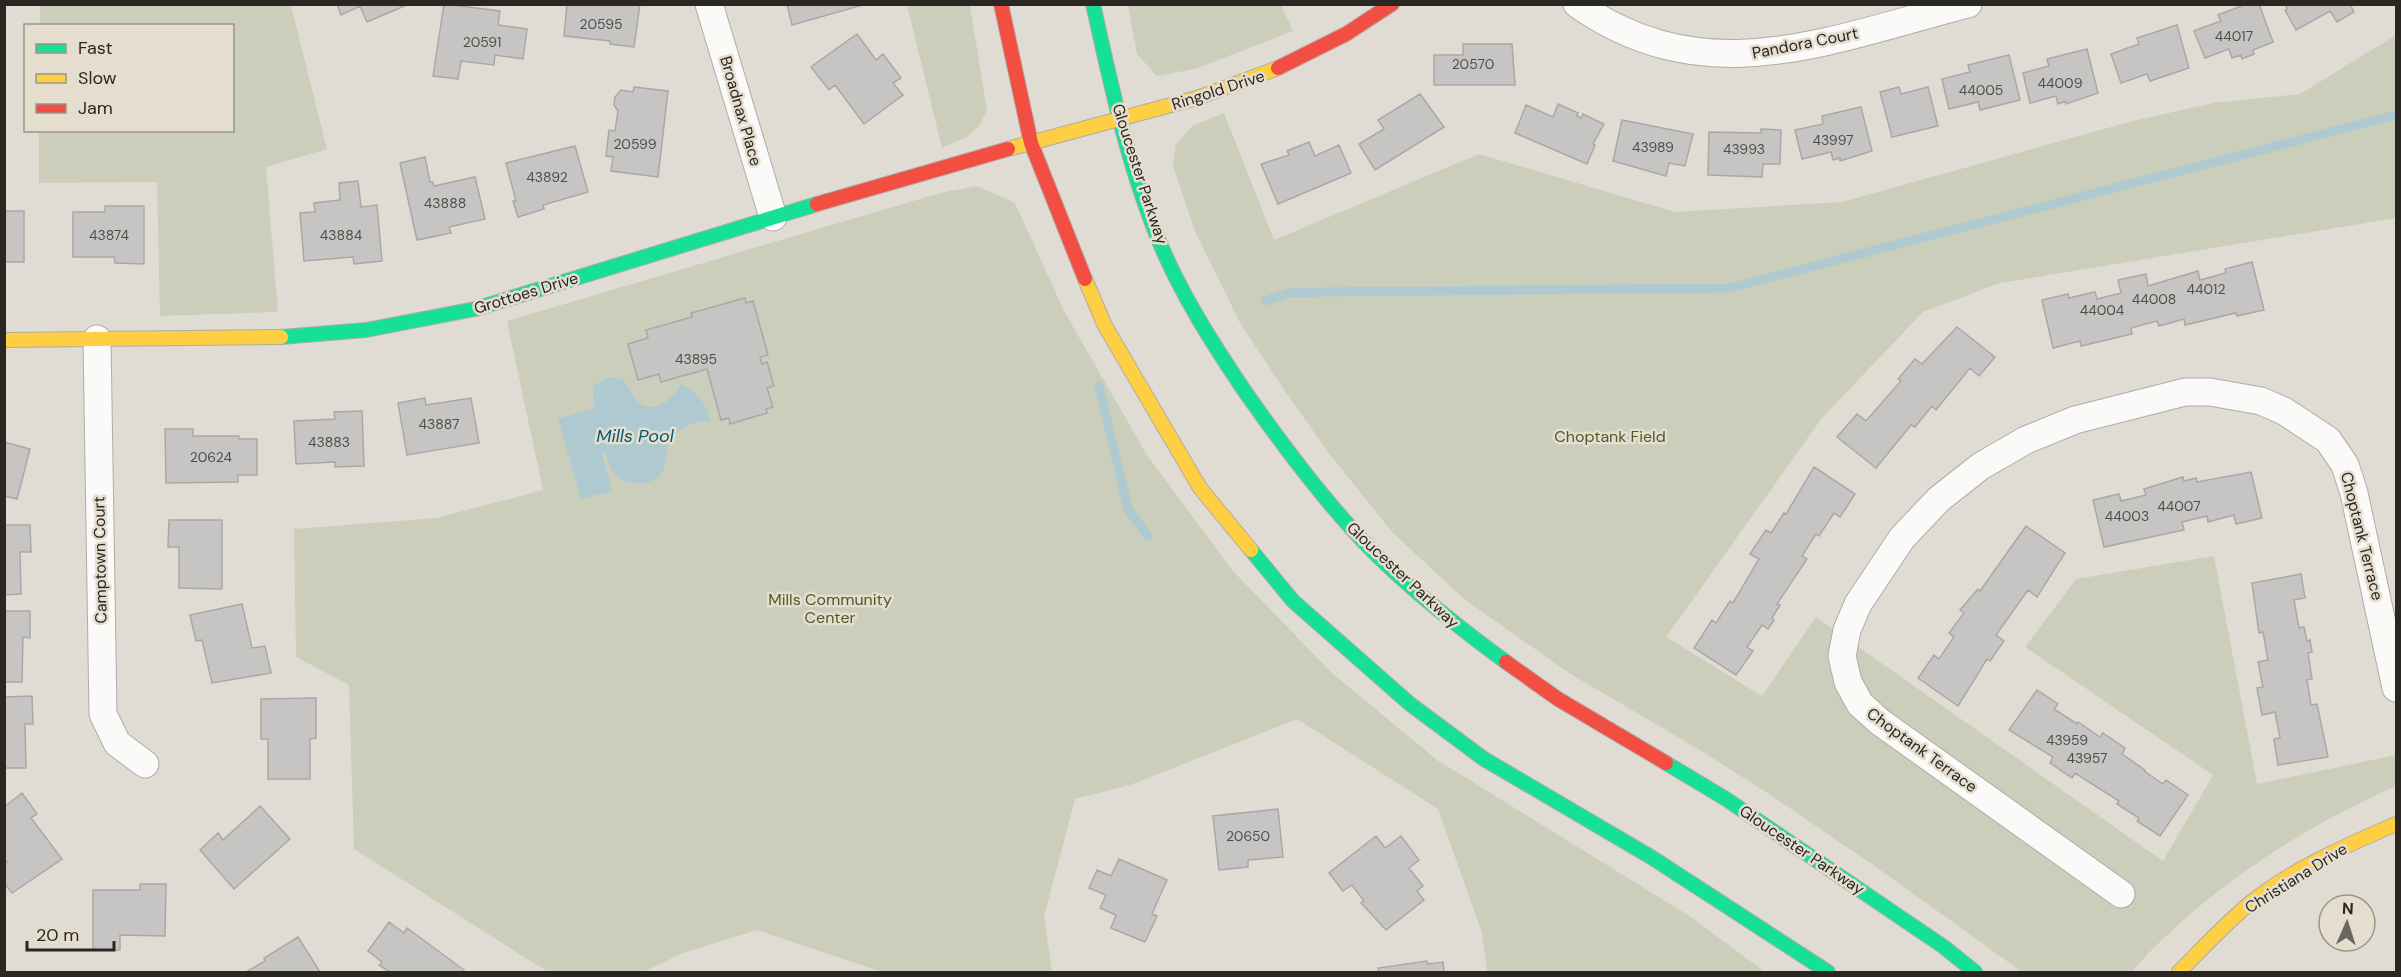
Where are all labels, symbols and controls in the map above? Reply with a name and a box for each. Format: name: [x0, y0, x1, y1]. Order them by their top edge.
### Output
house number: 20595: [580, 15, 622, 33]
street label: Pandora Court: [1750, 22, 1860, 64]
legend: [24, 24, 234, 132]
house number: 44017: [2215, 27, 2253, 45]
house number: 20591: [463, 33, 501, 51]
text: Fast: [78, 36, 113, 60]
street label: Broadnax Place: [715, 54, 767, 168]
house number: 20570: [1452, 55, 1494, 73]
street label: Ringold Drive: [1169, 65, 1267, 115]
text: Slow: [78, 66, 117, 90]
house number: 44009: [2038, 74, 2083, 92]
house number: 44005: [1959, 81, 2003, 99]
text: Jam: [78, 96, 113, 120]
street label: Gloucester Parkway: [1107, 101, 1173, 247]
house number: 43997: [1812, 131, 1854, 149]
house number: 20599: [613, 135, 657, 153]
house number: 43989: [1632, 138, 1674, 156]
house number: 43993: [1723, 140, 1765, 158]
house number: 43892: [526, 168, 568, 186]
house number: 43888: [424, 194, 466, 212]
house number: 43874: [89, 226, 130, 244]
house number: 43884: [320, 226, 363, 244]
street label: Grottoes Drive: [471, 267, 581, 319]
house number: 44012: [2186, 280, 2226, 298]
house number: 44008: [2132, 290, 2176, 308]
house number: 44004: [2080, 301, 2125, 319]
house number: 43895: [675, 350, 717, 368]
house number: 43887: [419, 415, 459, 433]
water label: Mills Pool: [596, 424, 675, 448]
park label: Choptank Field: [1554, 426, 1666, 447]
house number: 43883: [308, 433, 350, 451]
house number: 20624: [190, 448, 233, 466]
street label: Choptank Terrace: [2336, 470, 2388, 602]
street label: Camptown Court: [88, 496, 112, 624]
house number: 44007: [2157, 497, 2201, 515]
house number: 44003: [2105, 507, 2149, 525]
street label: Gloucester Parkway: [1342, 517, 1464, 633]
park label: Mills Community Center: [768, 589, 892, 628]
street label: Choptank Terrace: [1863, 703, 1981, 797]
house number: 43959: [2046, 731, 2088, 749]
house number: 43957: [2067, 749, 2107, 767]
street label: Gloucester Parkway: [1735, 800, 1869, 900]
house number: 20650: [1226, 827, 1270, 845]
street label: Christiana Drive: [2241, 838, 2351, 918]
north arrow: [2317, 893, 2377, 953]
text: N: [2341, 898, 2354, 919]
scale bar: [27, 914, 114, 952]
text: 20 m: [36, 923, 79, 947]

